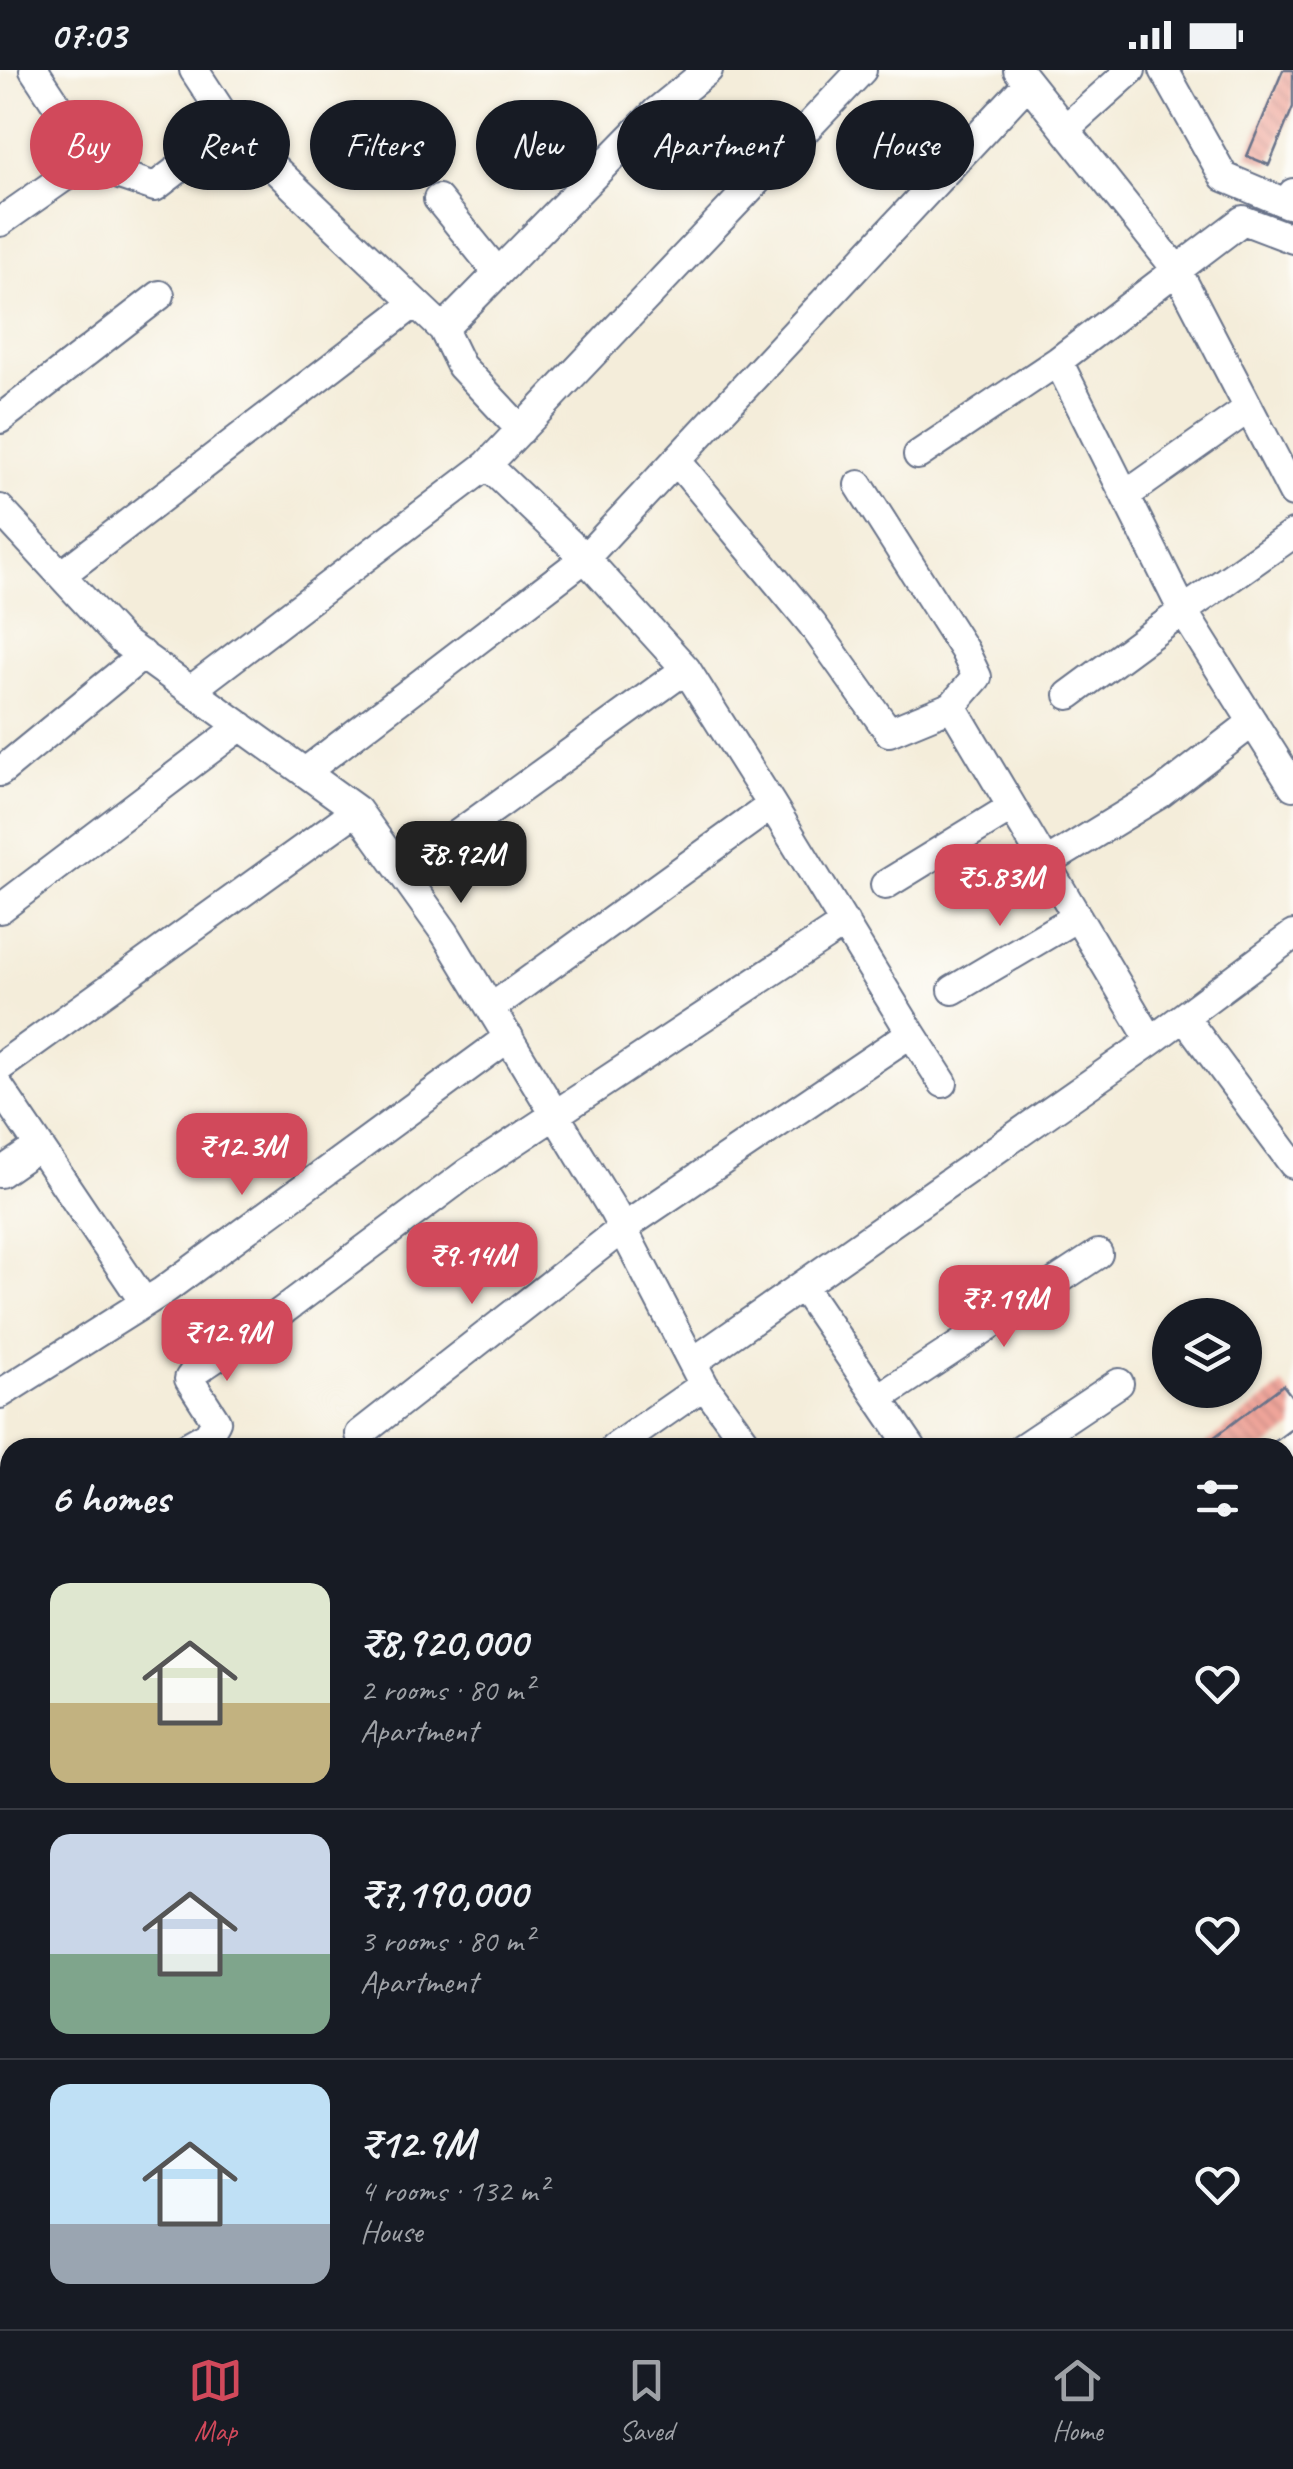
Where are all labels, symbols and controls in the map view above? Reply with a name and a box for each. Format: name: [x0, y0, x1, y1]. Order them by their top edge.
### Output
text: 07:03: [50, 12, 126, 59]
chip: Buy: [30, 100, 143, 190]
chip: Rent: [163, 100, 290, 190]
chip: Filters: [310, 100, 456, 190]
chip: New: [476, 100, 597, 190]
chip: Apartment: [617, 100, 816, 190]
chip: House: [836, 100, 974, 190]
pin: ₹8.92M: [380, 821, 542, 906]
text: ₹8.92M: [418, 833, 504, 874]
pin: ₹5.83M: [919, 844, 1081, 929]
text: ₹5.83M: [957, 856, 1043, 897]
pin: ₹12.3M: [161, 1113, 323, 1198]
text: ₹12.3M: [198, 1125, 286, 1166]
pin: ₹9.14M: [391, 1222, 553, 1307]
text: ₹9.14M: [429, 1234, 515, 1275]
pin: ₹7.19M: [923, 1265, 1085, 1350]
text: ₹7.19M: [961, 1277, 1047, 1318]
map controls: [1152, 1298, 1262, 1408]
button: layers: [1152, 1298, 1262, 1408]
pin: ₹12.9M: [146, 1299, 308, 1384]
text: ₹12.9M: [184, 1311, 270, 1352]
icon: filters: [1190, 1471, 1245, 1526]
text: 6 homes: [50, 1472, 169, 1525]
text: ₹8,920,000: [360, 1616, 527, 1669]
icon: home: [130, 1623, 250, 1743]
icon: heart: [1190, 1656, 1245, 1711]
text: 2 rooms · 80 m²: [360, 1669, 533, 1710]
text: Apartment: [360, 1710, 478, 1751]
text: ₹7,190,000: [360, 1867, 527, 1920]
icon: home: [130, 1874, 250, 1994]
icon: heart: [1190, 1907, 1245, 1962]
text: 3 rooms · 80 m²: [360, 1920, 533, 1961]
text: Apartment: [360, 1961, 478, 2002]
text: ₹12.9M: [360, 2117, 474, 2170]
icon: home: [130, 2124, 250, 2244]
icon: heart: [1190, 2157, 1245, 2212]
text: 4 rooms · 132 m²: [360, 2170, 547, 2211]
text: House: [360, 2211, 422, 2252]
tab: Map: [188, 2353, 243, 2448]
tab: Saved: [619, 2353, 674, 2448]
tab: Home: [1050, 2353, 1105, 2448]

